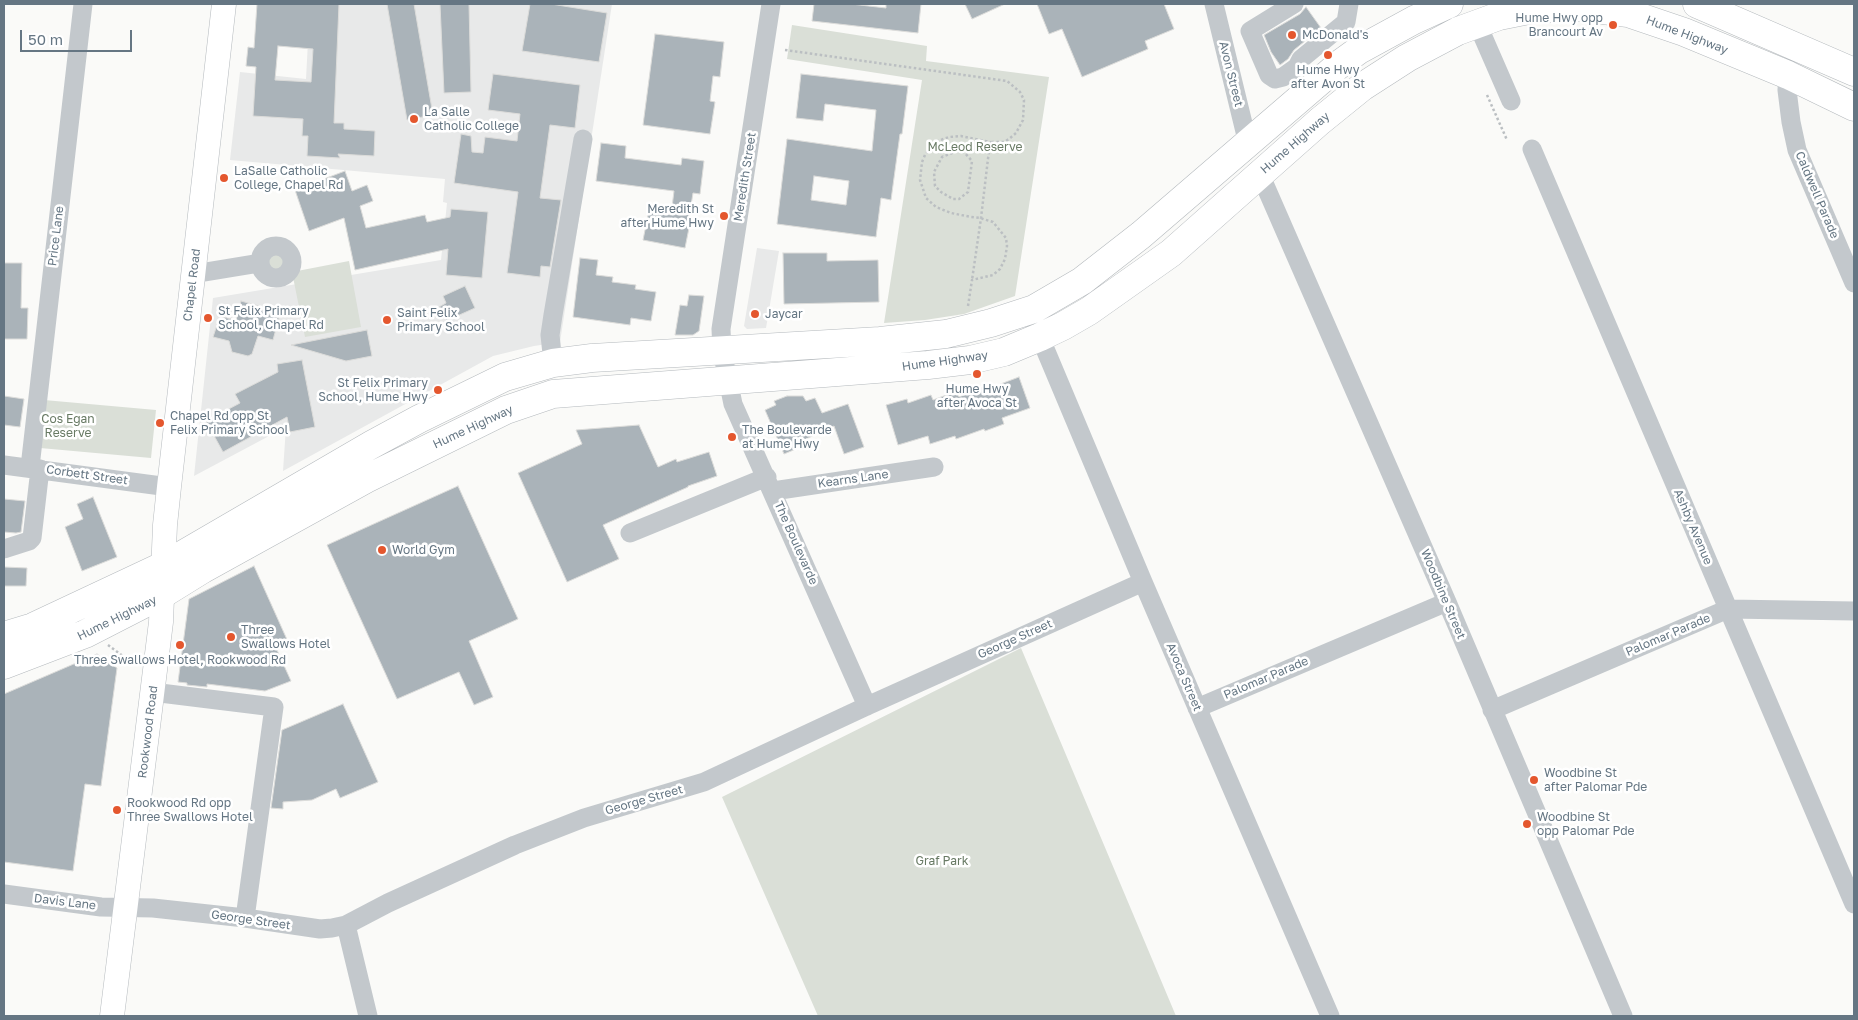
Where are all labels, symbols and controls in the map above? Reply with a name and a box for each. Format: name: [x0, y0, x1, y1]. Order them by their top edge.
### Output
place label: Hume Hwy opp Brancourt Av: [1515, 11, 1603, 39]
street label: Hume Highway: [1644, 13, 1730, 57]
marker: Hume Hwy opp Brancourt Av: [1607, 19, 1619, 31]
scale bar: [22, 20, 135, 52]
place label: McDonald's: [1302, 28, 1369, 42]
marker: McDonald's: [1286, 29, 1298, 41]
text: 50 m: [28, 30, 63, 48]
street label: Avon Street: [1216, 40, 1246, 108]
marker: Hume Hwy after Avon St: [1322, 49, 1334, 61]
place label: Hume Hwy after Avon St: [1291, 63, 1365, 91]
place label: La Salle Catholic College: [424, 105, 519, 133]
street label: Hume Highway: [1258, 109, 1332, 177]
marker: La Salle Catholic College: [408, 113, 420, 125]
street label: Meredith Street: [731, 131, 759, 223]
park label: McLeod Reserve: [928, 140, 1022, 154]
street label: Caldwell Parade: [1792, 149, 1842, 241]
place label: LaSalle Catholic College, Chapel Rd: [234, 164, 343, 192]
marker: LaSalle Catholic College, Chapel Rd: [218, 172, 230, 184]
place label: Meredith St after Hume Hwy: [621, 202, 714, 230]
street label: Price Lane: [45, 205, 67, 267]
marker: Meredith St after Hume Hwy: [718, 210, 730, 222]
street label: Chapel Road: [180, 248, 204, 322]
place label: St Felix Primary School, Chapel Rd: [218, 304, 324, 332]
place label: Saint Felix Primary School: [397, 306, 485, 334]
place label: Jaycar: [765, 307, 803, 321]
marker: Jaycar: [749, 308, 761, 320]
marker: St Felix Primary School, Chapel Rd: [202, 312, 214, 324]
marker: Saint Felix Primary School: [381, 314, 393, 326]
street label: Hume Highway: [901, 348, 989, 374]
marker: Hume Hwy after Avoca St: [971, 368, 983, 380]
place label: St Felix Primary School, Hume Hwy: [318, 376, 428, 404]
place label: Hume Hwy after Avoca St: [937, 382, 1017, 410]
marker: St Felix Primary School, Hume Hwy: [432, 384, 444, 396]
street label: Hume Highway: [431, 402, 515, 452]
place label: Chapel Rd opp St Felix Primary School: [170, 409, 288, 437]
park label: Cos Egan Reserve: [41, 412, 95, 440]
marker: Chapel Rd opp St Felix Primary School: [154, 417, 166, 429]
place label: The Boulevarde at Hume Hwy: [742, 423, 832, 451]
marker: The Boulevarde at Hume Hwy: [726, 431, 738, 443]
street label: Corbett Street: [45, 462, 129, 488]
street label: Kearns Lane: [817, 467, 889, 491]
street label: Ashby Avenue: [1671, 487, 1715, 567]
street label: The Boulevarde: [771, 499, 821, 587]
place label: World Gym: [392, 543, 455, 557]
marker: World Gym: [376, 544, 388, 556]
street label: Woodbine Street: [1418, 547, 1468, 641]
street label: Hume Highway: [75, 593, 159, 643]
street label: Palomar Parade: [1623, 611, 1713, 659]
street label: George Street: [976, 616, 1054, 662]
place label: Three Swallows Hotel: [241, 623, 330, 651]
marker: Three Swallows Hotel: [225, 631, 237, 643]
marker: Three Swallows Hotel, Rookwood Rd: [174, 639, 186, 651]
street label: Avoca Street: [1163, 641, 1205, 713]
place label: Three Swallows Hotel, Rookwood Rd: [74, 653, 286, 667]
street label: Palomar Parade: [1221, 654, 1311, 702]
street label: Rookwood Road: [135, 685, 161, 779]
place label: Woodbine St after Palomar Pde: [1544, 766, 1647, 794]
marker: Woodbine St after Palomar Pde: [1528, 774, 1540, 786]
street label: George Street: [604, 782, 684, 818]
place label: Rookwood Rd opp Three Swallows Hotel: [127, 796, 253, 824]
marker: Rookwood Rd opp Three Swallows Hotel: [111, 804, 123, 816]
place label: Woodbine St opp Palomar Pde: [1537, 810, 1635, 838]
marker: Woodbine St opp Palomar Pde: [1521, 818, 1533, 830]
park label: Graf Park: [915, 854, 969, 868]
street label: Davis Lane: [33, 891, 97, 913]
street label: George Street: [210, 907, 292, 933]

